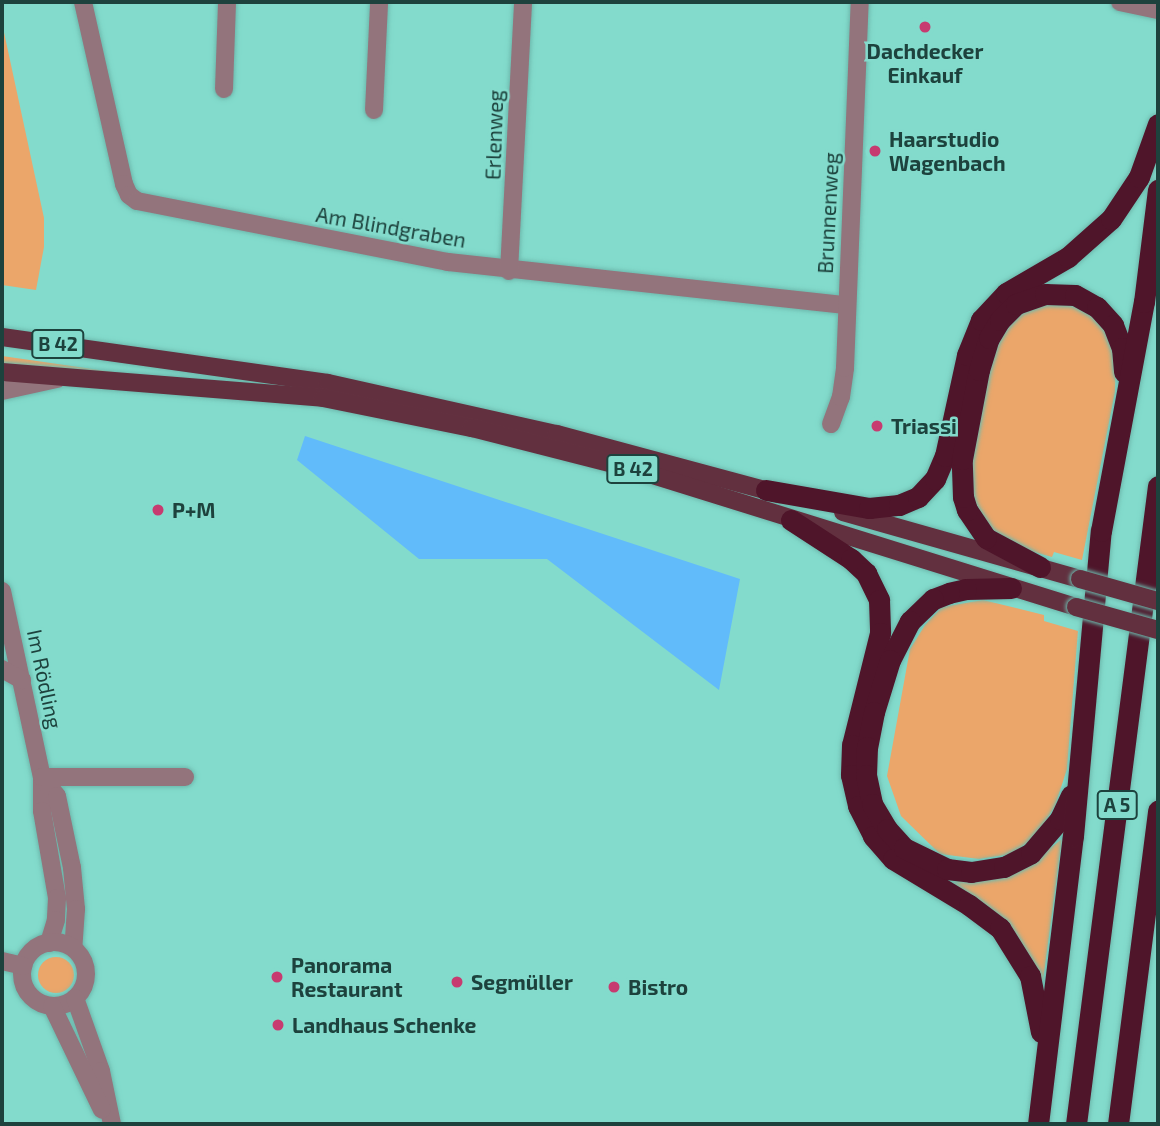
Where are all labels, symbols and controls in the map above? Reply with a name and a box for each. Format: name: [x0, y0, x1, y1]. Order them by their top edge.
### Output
marker: Dachdecker Einkauf: [917, 19, 933, 35]
place label: Dachdecker Einkauf: [867, 38, 983, 88]
street label: Erlenweg: [480, 90, 508, 180]
place label: Haarstudio Wagenbach: [889, 126, 1006, 176]
marker: Haarstudio Wagenbach: [867, 143, 883, 159]
street label: Brunnenweg: [812, 152, 844, 274]
street label: Am Blindgraben: [314, 201, 468, 253]
road number: B 42: [30, 328, 86, 360]
place label: Triassi: [891, 413, 957, 439]
marker: Triassi: [869, 418, 885, 434]
road number: B 42: [605, 454, 661, 484]
place label: P+M: [172, 497, 215, 523]
marker: P+M: [150, 502, 166, 518]
street label: Im Rödling: [22, 627, 68, 731]
road number: A 5: [1096, 790, 1138, 820]
place label: Panorama Restaurant: [291, 952, 403, 1002]
marker: Panorama Restaurant: [269, 969, 285, 985]
place label: Segmüller: [471, 969, 573, 995]
marker: Segmüller: [449, 974, 465, 990]
place label: Bistro: [628, 974, 688, 1000]
marker: Bistro: [606, 979, 622, 995]
place label: Landhaus Schenke: [292, 1012, 476, 1038]
marker: Landhaus Schenke: [270, 1017, 286, 1033]

